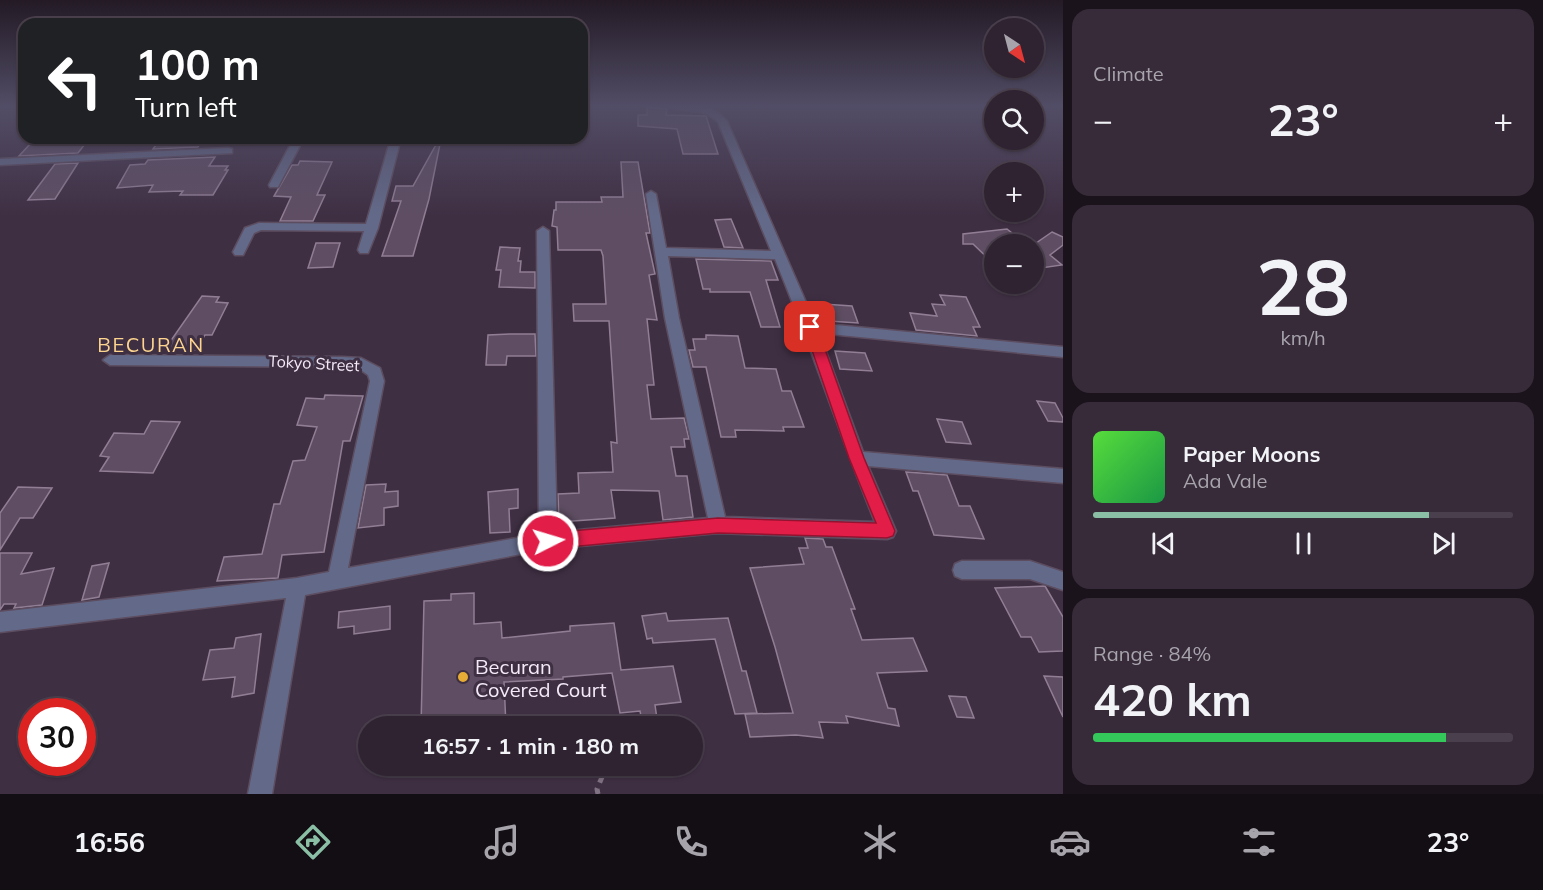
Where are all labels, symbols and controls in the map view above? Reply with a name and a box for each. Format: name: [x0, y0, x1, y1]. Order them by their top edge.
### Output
north arrow: [984, 18, 1044, 78]
map controls: [984, 18, 1044, 294]
text: 100 m: [135, 38, 260, 91]
icon: left: [36, 42, 114, 120]
text: Climate: [1093, 61, 1164, 86]
text: Turn left: [135, 90, 237, 124]
button: search: [984, 90, 1044, 150]
text: 23°: [1267, 91, 1339, 147]
text: −: [1093, 99, 1113, 140]
text: +: [1493, 99, 1513, 140]
button: +: [984, 162, 1044, 222]
button: −: [984, 234, 1044, 294]
text: 28: [1256, 237, 1350, 335]
pin: [784, 301, 835, 352]
icon: arrive: [793, 310, 826, 343]
text: km/h: [1280, 325, 1326, 350]
district label: BECURAN: [97, 332, 205, 357]
street label: Tokyo Street: [268, 351, 361, 375]
text: Paper Moons: [1183, 440, 1321, 468]
text: Ada Vale: [1183, 468, 1267, 493]
position arrow: [516, 509, 580, 573]
icon: previous: [1147, 527, 1180, 560]
icon: pause: [1287, 527, 1320, 560]
icon: next: [1427, 527, 1460, 560]
text: Range · 84%: [1093, 641, 1211, 666]
place label: Becuran Covered Court: [475, 654, 607, 702]
marker: Becuran Covered Court: [456, 670, 470, 684]
text: 420 km: [1093, 671, 1252, 727]
speed limit sign: 30: [18, 698, 96, 776]
text: 16:57 · 1 min · 180 m: [422, 732, 639, 760]
icon: directions: [292, 821, 334, 863]
icon: music: [481, 821, 523, 863]
icon: phone: [670, 821, 712, 863]
icon: climate: [859, 821, 901, 863]
icon: car: [1049, 821, 1091, 863]
icon: filters: [1238, 821, 1280, 863]
text: 16:56: [74, 825, 145, 859]
text: 23°: [1427, 825, 1469, 859]

